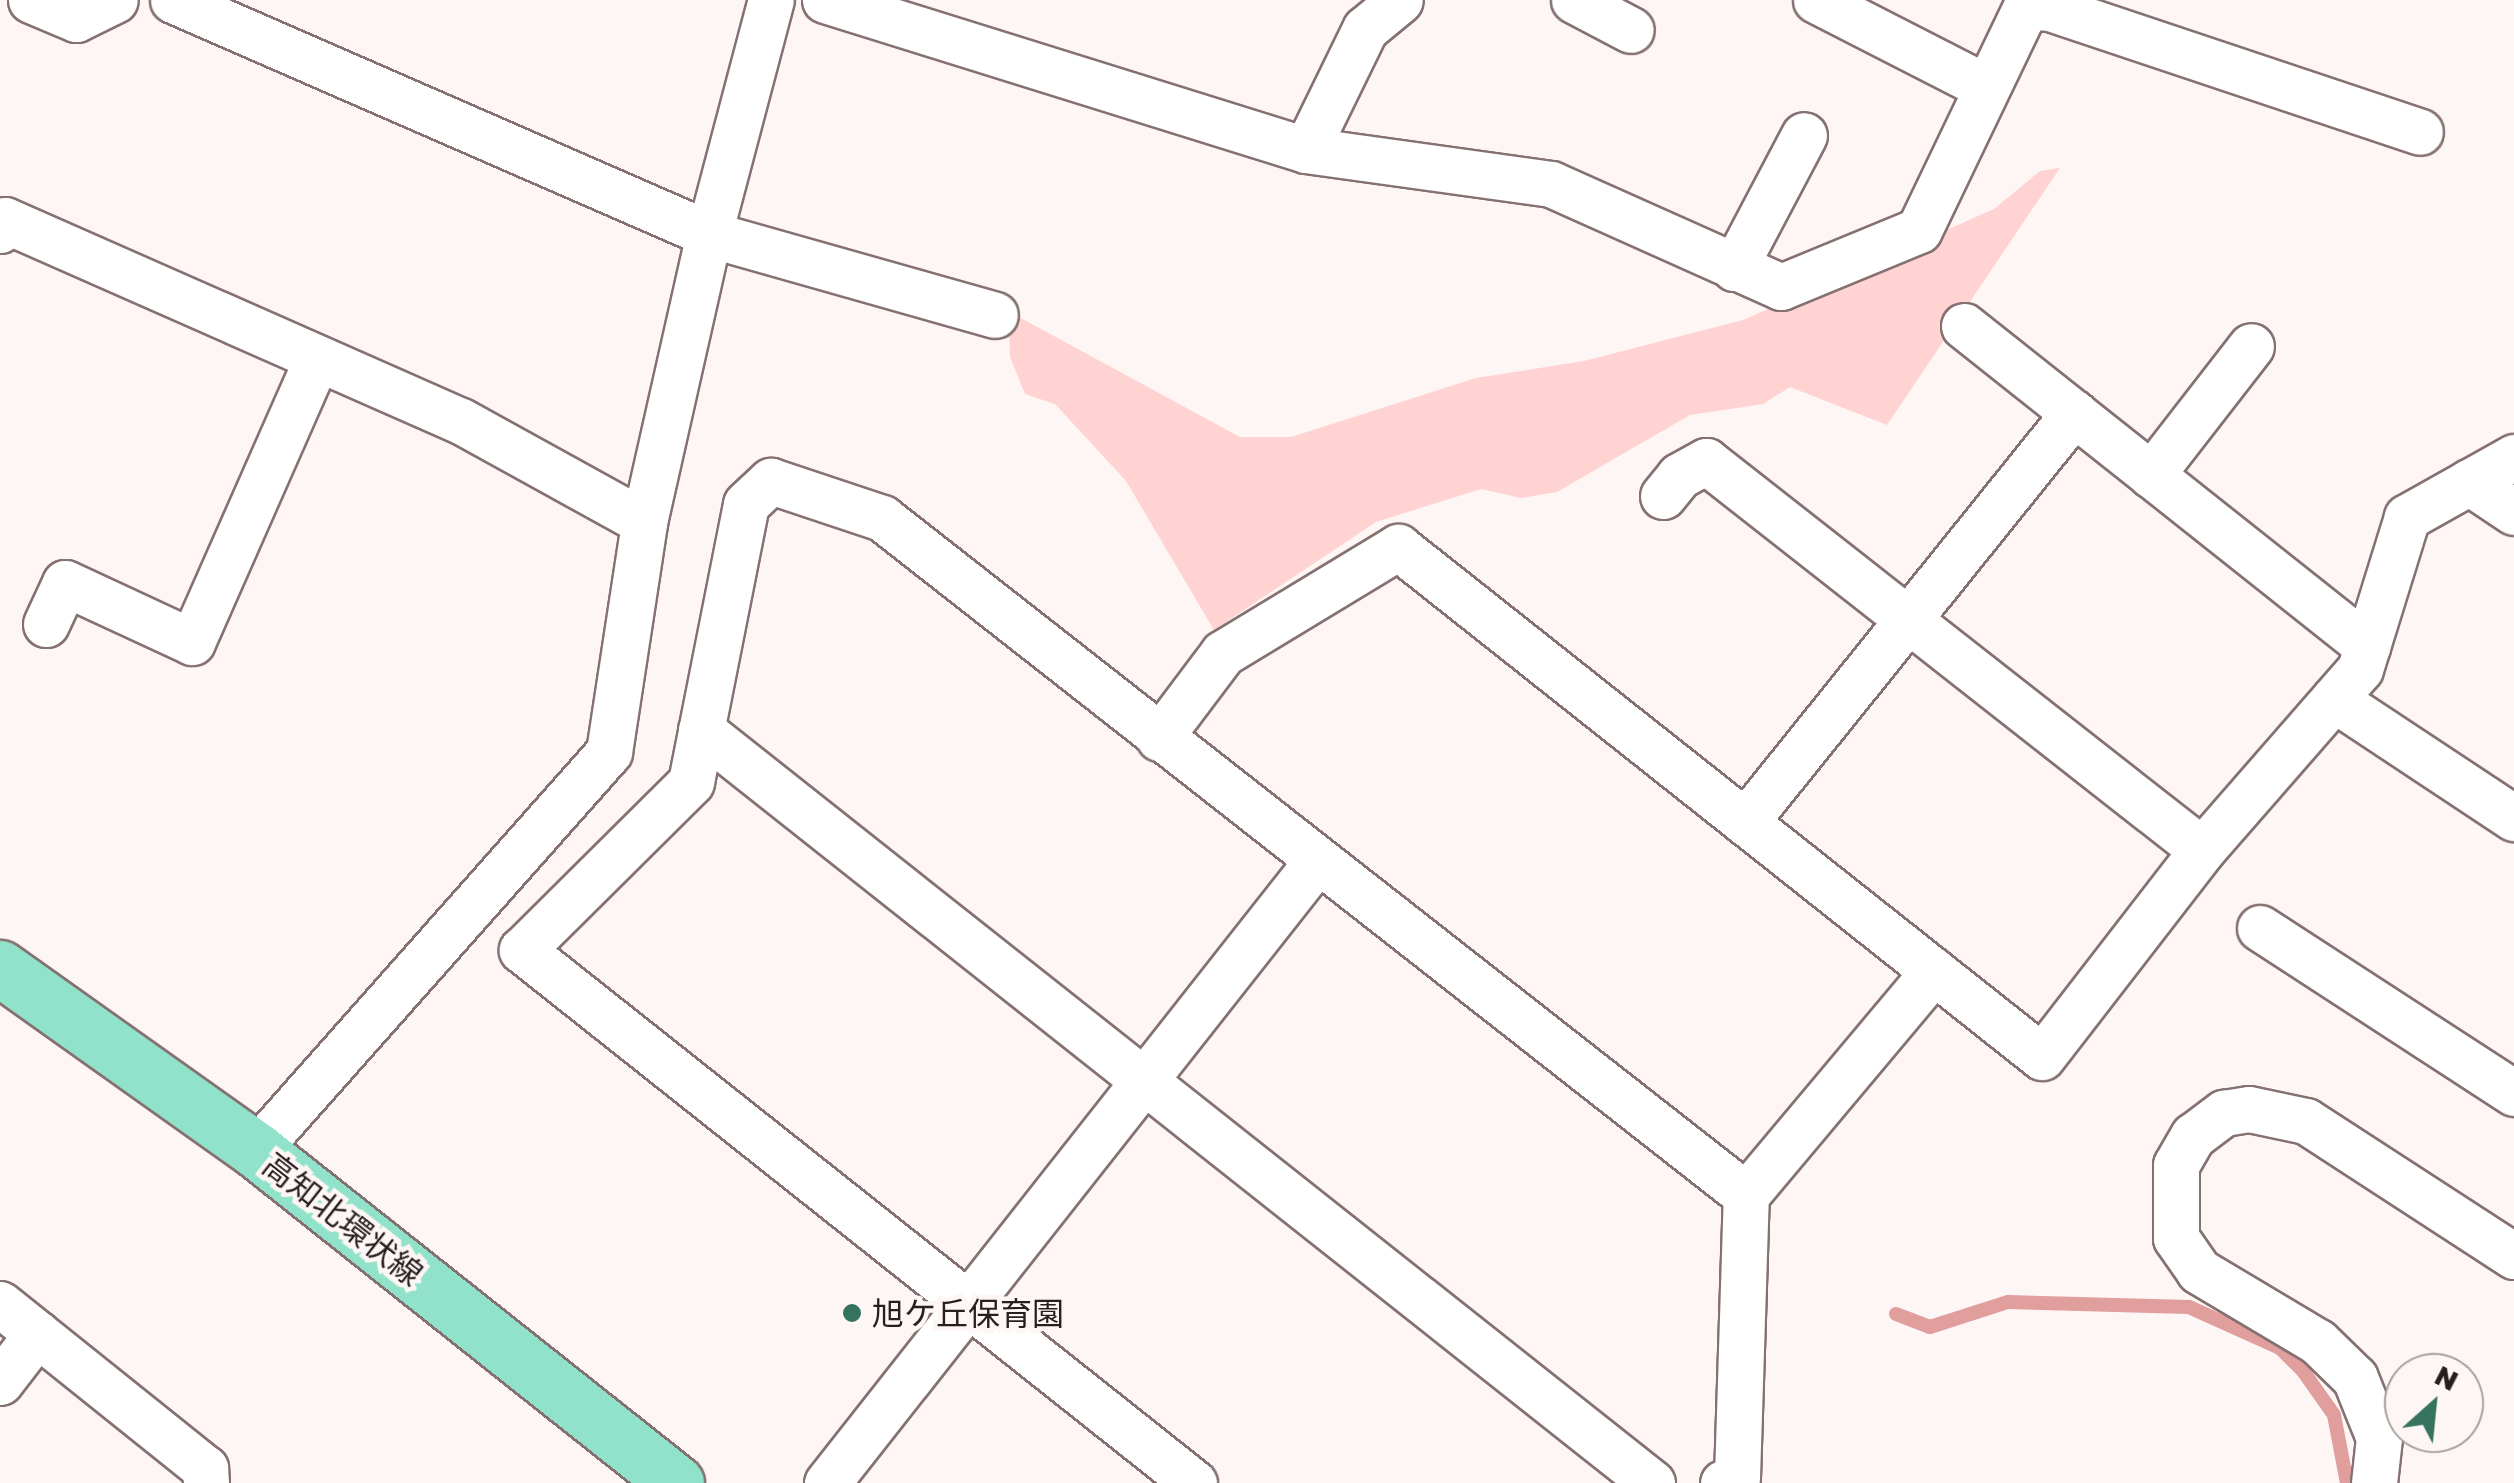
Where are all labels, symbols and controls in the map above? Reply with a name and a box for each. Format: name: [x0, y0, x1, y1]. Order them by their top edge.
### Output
street label: 高知北環状線: [256, 1145, 430, 1293]
place label: 旭ケ丘保育園: [872, 1294, 1064, 1332]
marker: 旭ケ丘保育園: [841, 1302, 863, 1324]
north arrow: [2384, 1353, 2484, 1453]
text: N: [2430, 1358, 2464, 1397]

